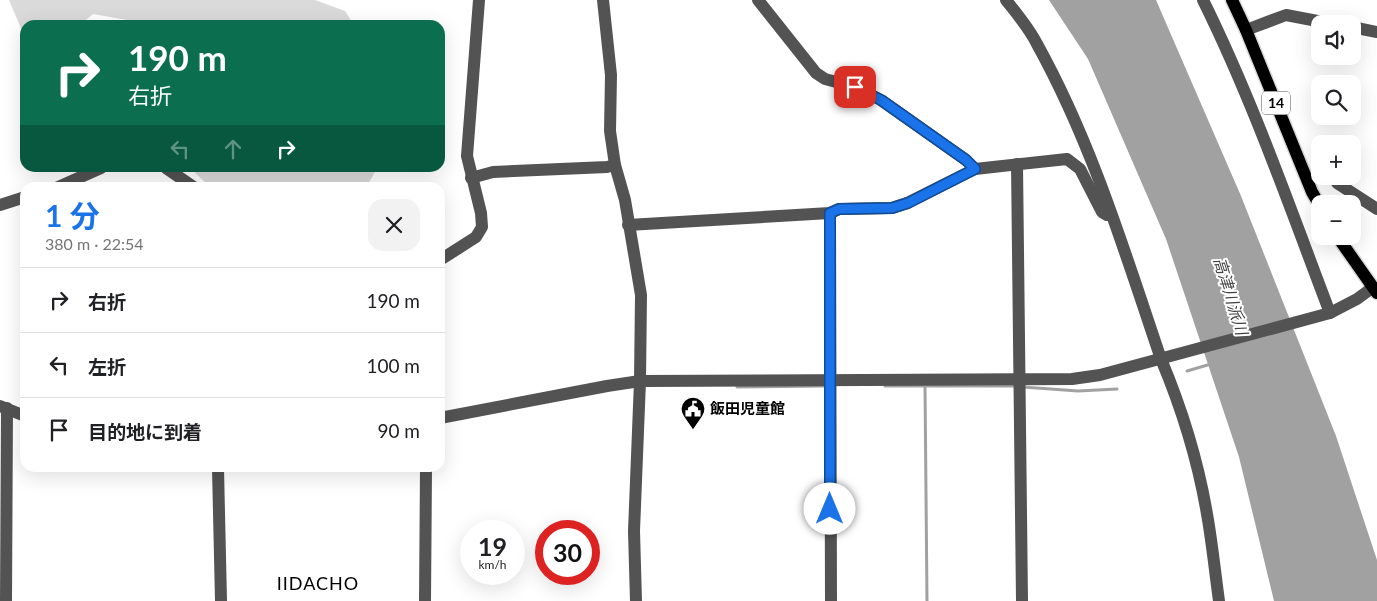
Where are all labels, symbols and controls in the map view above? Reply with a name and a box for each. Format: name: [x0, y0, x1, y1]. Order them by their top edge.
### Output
map controls: [1311, 15, 1361, 245]
button: sound: [1311, 15, 1361, 65]
text: 190 m: [128, 36, 227, 78]
icon: right: [45, 40, 110, 105]
pin: [834, 66, 876, 108]
icon: arrive: [841, 73, 869, 101]
button: search: [1311, 75, 1361, 125]
text: 右折: [128, 82, 172, 109]
road number: 14: [1262, 92, 1290, 115]
icon: left: [166, 135, 194, 163]
icon: ahead: [219, 135, 247, 163]
icon: right: [272, 135, 300, 163]
button: +: [1311, 135, 1361, 185]
button: −: [1311, 195, 1361, 245]
text: 1 分: [45, 197, 100, 233]
button: close: [368, 199, 420, 251]
text: 380 m · 22:54: [45, 234, 144, 253]
water label: 高津川派川: [1211, 255, 1253, 339]
icon: right: [45, 286, 73, 314]
text: 190 m: [366, 289, 420, 312]
text: 右折: [88, 290, 126, 313]
icon: left: [45, 351, 73, 379]
text: 100 m: [366, 354, 420, 377]
text: 左折: [88, 355, 126, 378]
public building icon: 飯田児童館: [680, 396, 706, 430]
place label: 飯田児童館: [710, 399, 785, 417]
icon: arrive: [45, 416, 73, 444]
text: 90 m: [377, 419, 420, 442]
text: 目的地に到着: [88, 420, 202, 443]
position arrow: [803, 482, 855, 534]
speed limit sign: 30: [535, 520, 600, 585]
text: 19: [478, 531, 507, 561]
text: km/h: [478, 557, 507, 572]
district label: IIDACHO: [277, 572, 359, 594]

